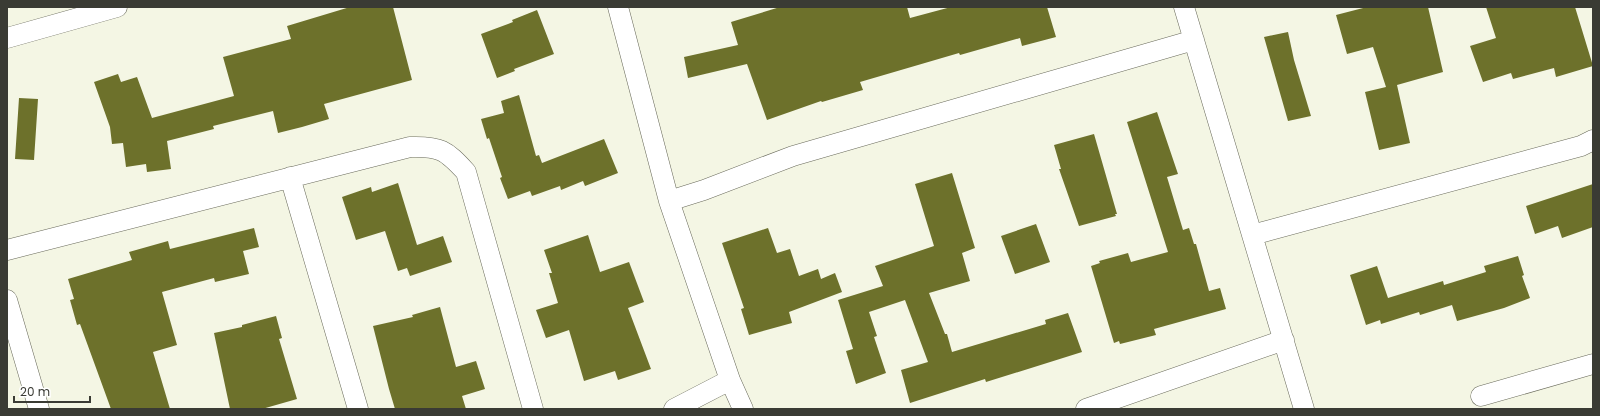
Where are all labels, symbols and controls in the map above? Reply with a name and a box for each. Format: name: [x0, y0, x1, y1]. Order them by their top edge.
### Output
scale bar: [14, 378, 90, 404]
text: 20 m: [20, 383, 50, 400]

